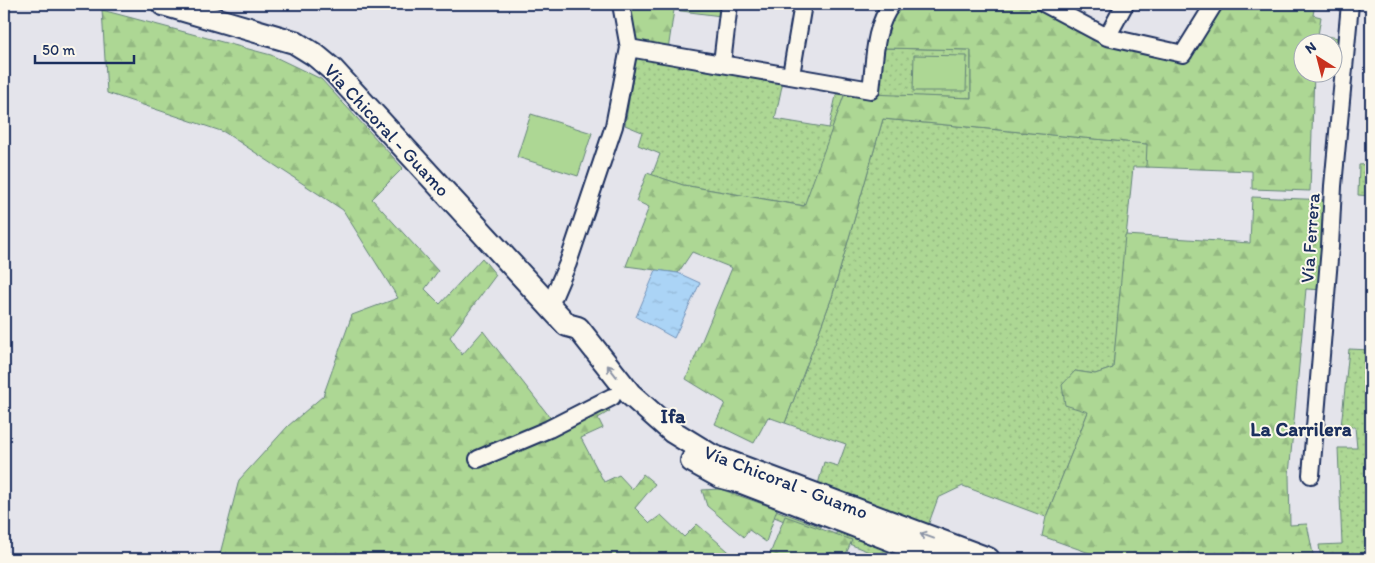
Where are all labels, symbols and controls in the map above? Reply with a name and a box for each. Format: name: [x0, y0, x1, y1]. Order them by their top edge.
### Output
scale bar: [35, 32, 134, 64]
north arrow: [1292, 32, 1342, 82]
text: N: [1302, 38, 1319, 58]
text: 50 m: [42, 41, 75, 59]
street label: Vía Chicoral - Guamo: [319, 59, 455, 201]
street label: Vía Ferrera: [1295, 192, 1325, 284]
one-way arrow: [606, 364, 617, 377]
district label: Ifa: [661, 404, 686, 428]
district label: La Carrilera: [1250, 417, 1352, 441]
street label: Vía Chicoral - Guamo: [701, 440, 871, 524]
one-way arrow: [919, 531, 935, 540]

